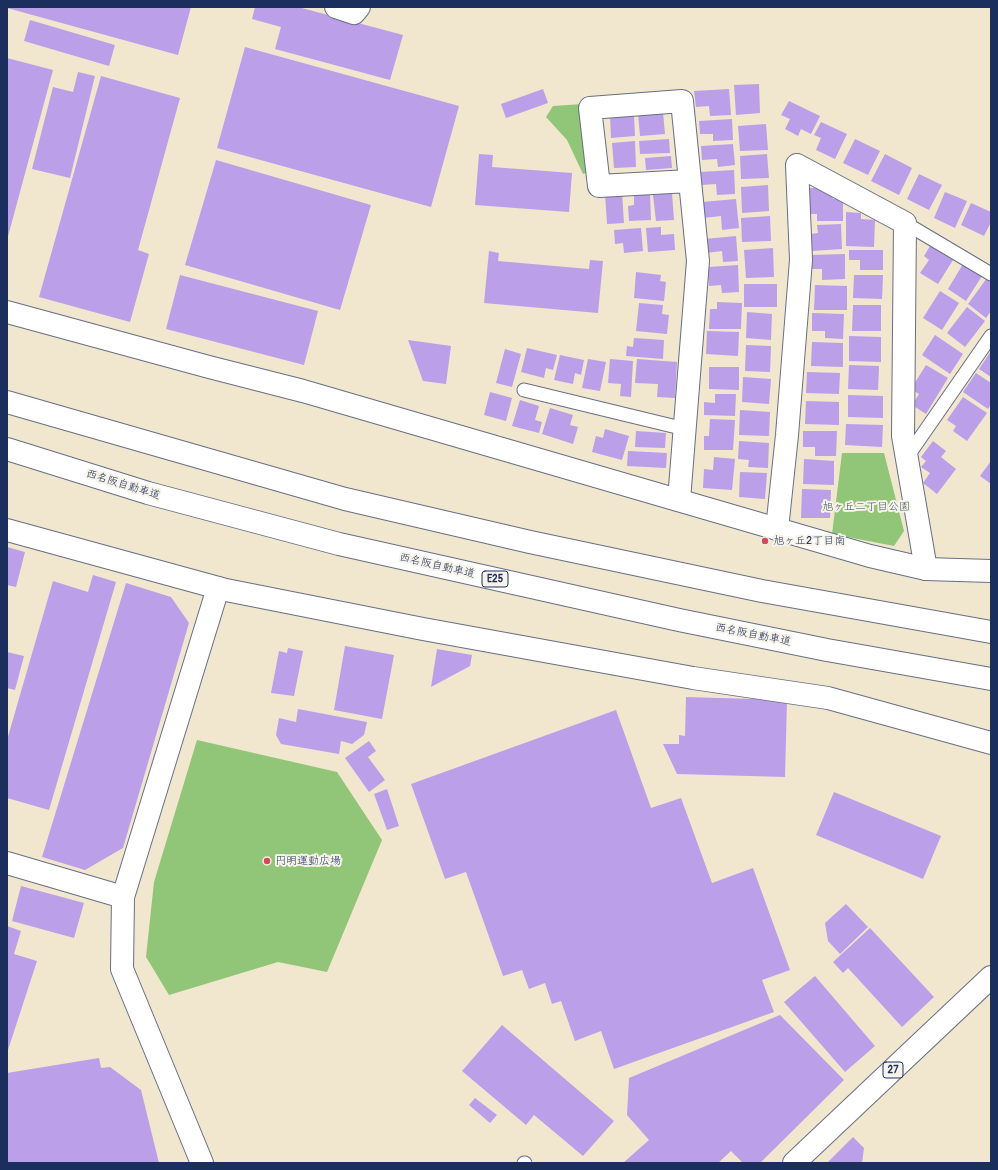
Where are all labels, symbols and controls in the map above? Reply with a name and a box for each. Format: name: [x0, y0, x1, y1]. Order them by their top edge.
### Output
street label: 西名阪自動車道: [84, 467, 162, 503]
park label: 旭ヶ丘二丁目公園: [822, 500, 910, 514]
place label: 旭ヶ丘2丁目南: [773, 534, 845, 548]
marker: 旭ヶ丘2丁目南: [760, 536, 770, 546]
street label: 西名阪自動車道: [398, 551, 476, 581]
road number: E25: [482, 571, 508, 587]
street label: 西名阪自動車道: [714, 621, 792, 649]
place label: 円明運動広場: [275, 854, 341, 868]
marker: 円明運動広場: [262, 856, 272, 866]
road number: 27: [883, 1062, 903, 1078]

